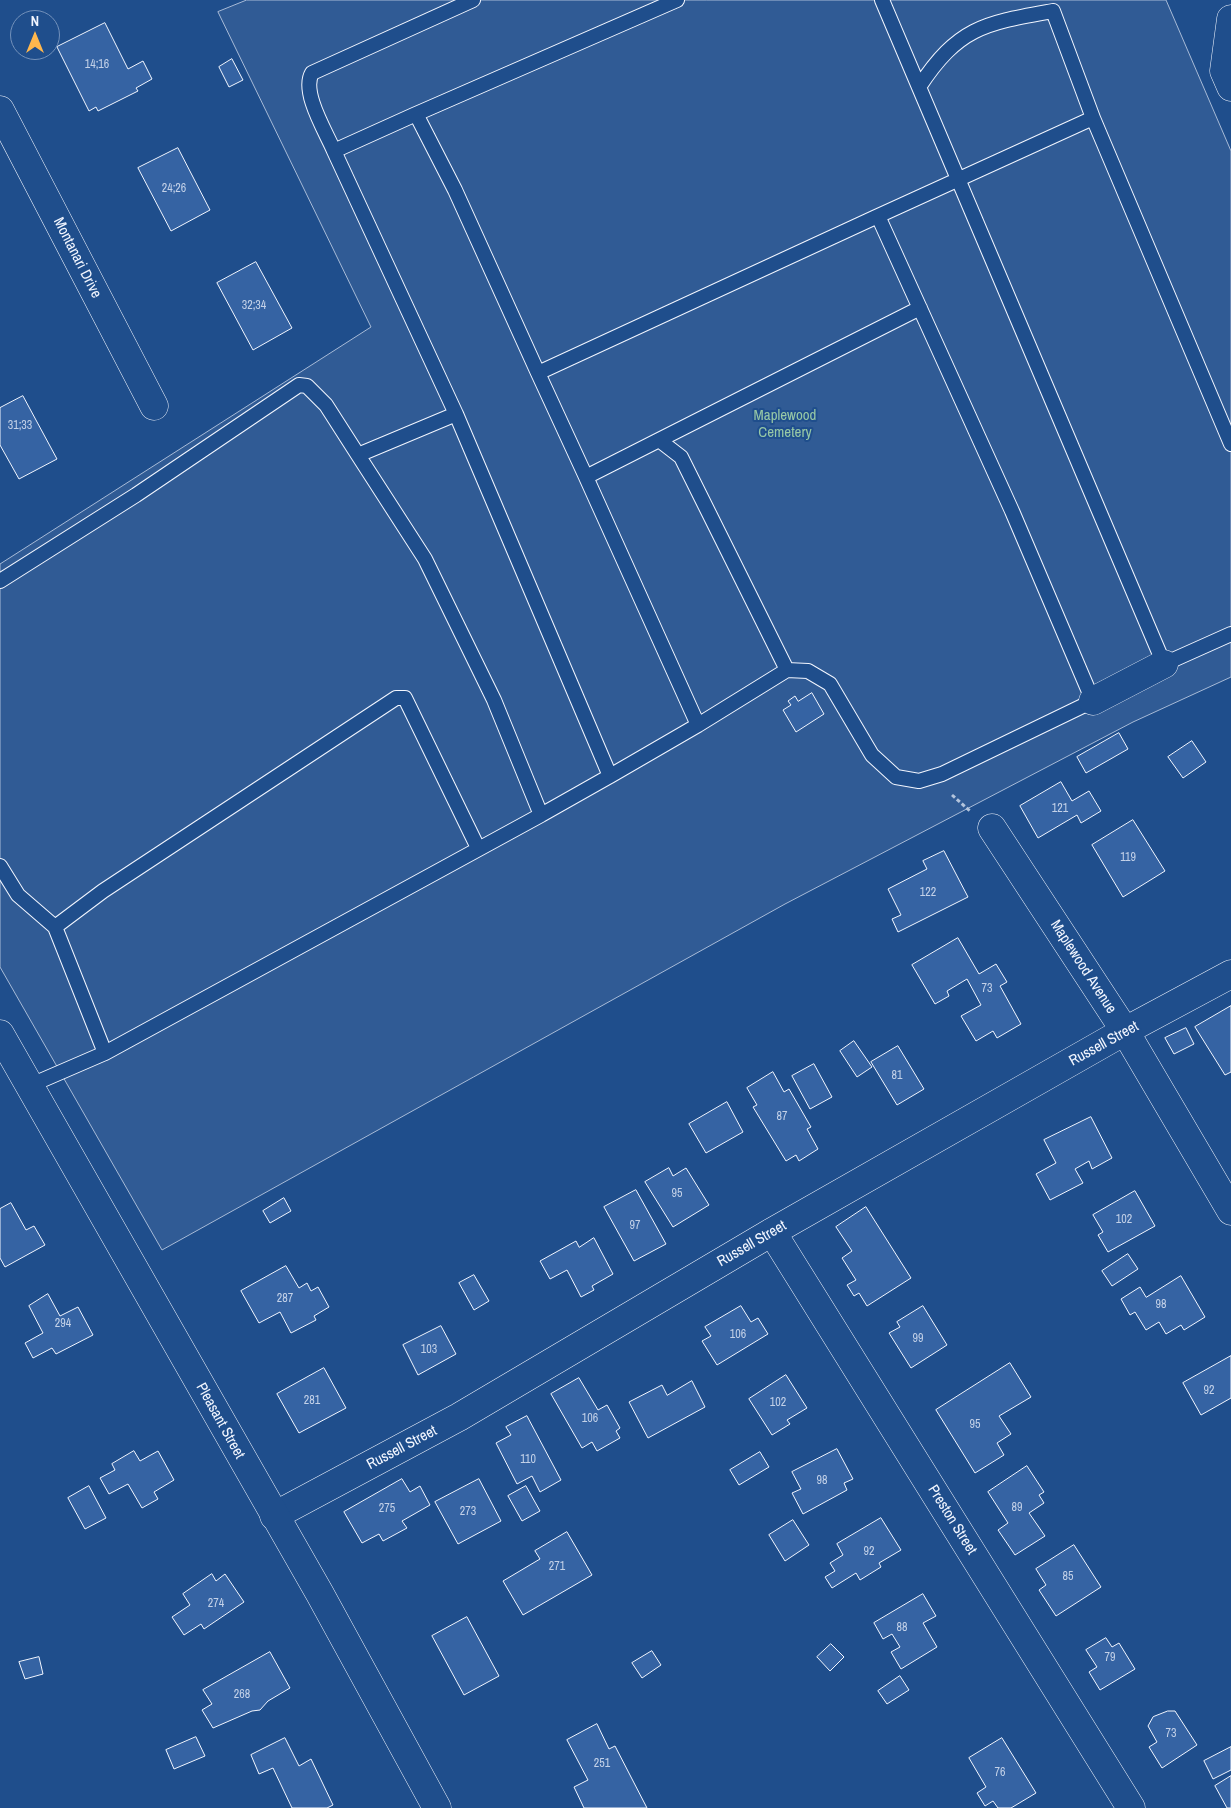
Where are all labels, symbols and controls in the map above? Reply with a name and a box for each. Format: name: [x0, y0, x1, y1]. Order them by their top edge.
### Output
north arrow: [10, 10, 60, 60]
text: N: [31, 12, 39, 30]
house number: 14;16: [85, 58, 109, 72]
house number: 24;26: [162, 182, 186, 196]
street label: Montanari Drive: [49, 215, 105, 301]
house number: 32;34: [242, 299, 266, 313]
park label: Maplewood Cemetery: [754, 407, 816, 442]
house number: 31;33: [8, 419, 32, 433]
house number: 121: [1052, 802, 1068, 816]
house number: 119: [1120, 851, 1136, 865]
house number: 122: [920, 886, 936, 900]
street label: Maplewood Avenue: [1046, 917, 1120, 1017]
house number: 73: [982, 982, 992, 996]
street label: Russell Street: [1066, 1018, 1142, 1070]
house number: 81: [892, 1069, 902, 1083]
house number: 87: [777, 1110, 787, 1124]
house number: 95: [672, 1187, 682, 1201]
house number: 102: [1116, 1213, 1132, 1227]
street label: Russell Street: [714, 1217, 790, 1271]
house number: 97: [630, 1219, 640, 1233]
house number: 287: [277, 1292, 293, 1306]
house number: 98: [1156, 1298, 1166, 1312]
house number: 294: [55, 1317, 71, 1331]
house number: 106: [730, 1328, 746, 1342]
house number: 99: [913, 1332, 923, 1346]
house number: 103: [421, 1343, 437, 1357]
street label: Pleasant Street: [192, 1380, 248, 1462]
house number: 92: [1204, 1384, 1214, 1398]
house number: 281: [304, 1394, 320, 1408]
house number: 102: [770, 1396, 786, 1410]
house number: 106: [582, 1412, 598, 1426]
house number: 95: [970, 1418, 980, 1432]
street label: Russell Street: [364, 1422, 440, 1474]
house number: 110: [520, 1453, 536, 1467]
house number: 98: [817, 1474, 827, 1488]
street label: Preston Street: [924, 1482, 980, 1558]
house number: 89: [1012, 1501, 1022, 1515]
house number: 275: [379, 1502, 395, 1516]
house number: 273: [460, 1505, 476, 1519]
house number: 92: [864, 1545, 874, 1559]
house number: 271: [549, 1560, 565, 1574]
house number: 85: [1063, 1570, 1073, 1584]
house number: 274: [208, 1597, 224, 1611]
house number: 88: [897, 1621, 907, 1635]
house number: 79: [1105, 1651, 1115, 1665]
house number: 268: [234, 1688, 250, 1702]
house number: 73: [1166, 1727, 1176, 1741]
house number: 251: [594, 1757, 610, 1771]
house number: 76: [995, 1766, 1005, 1780]

